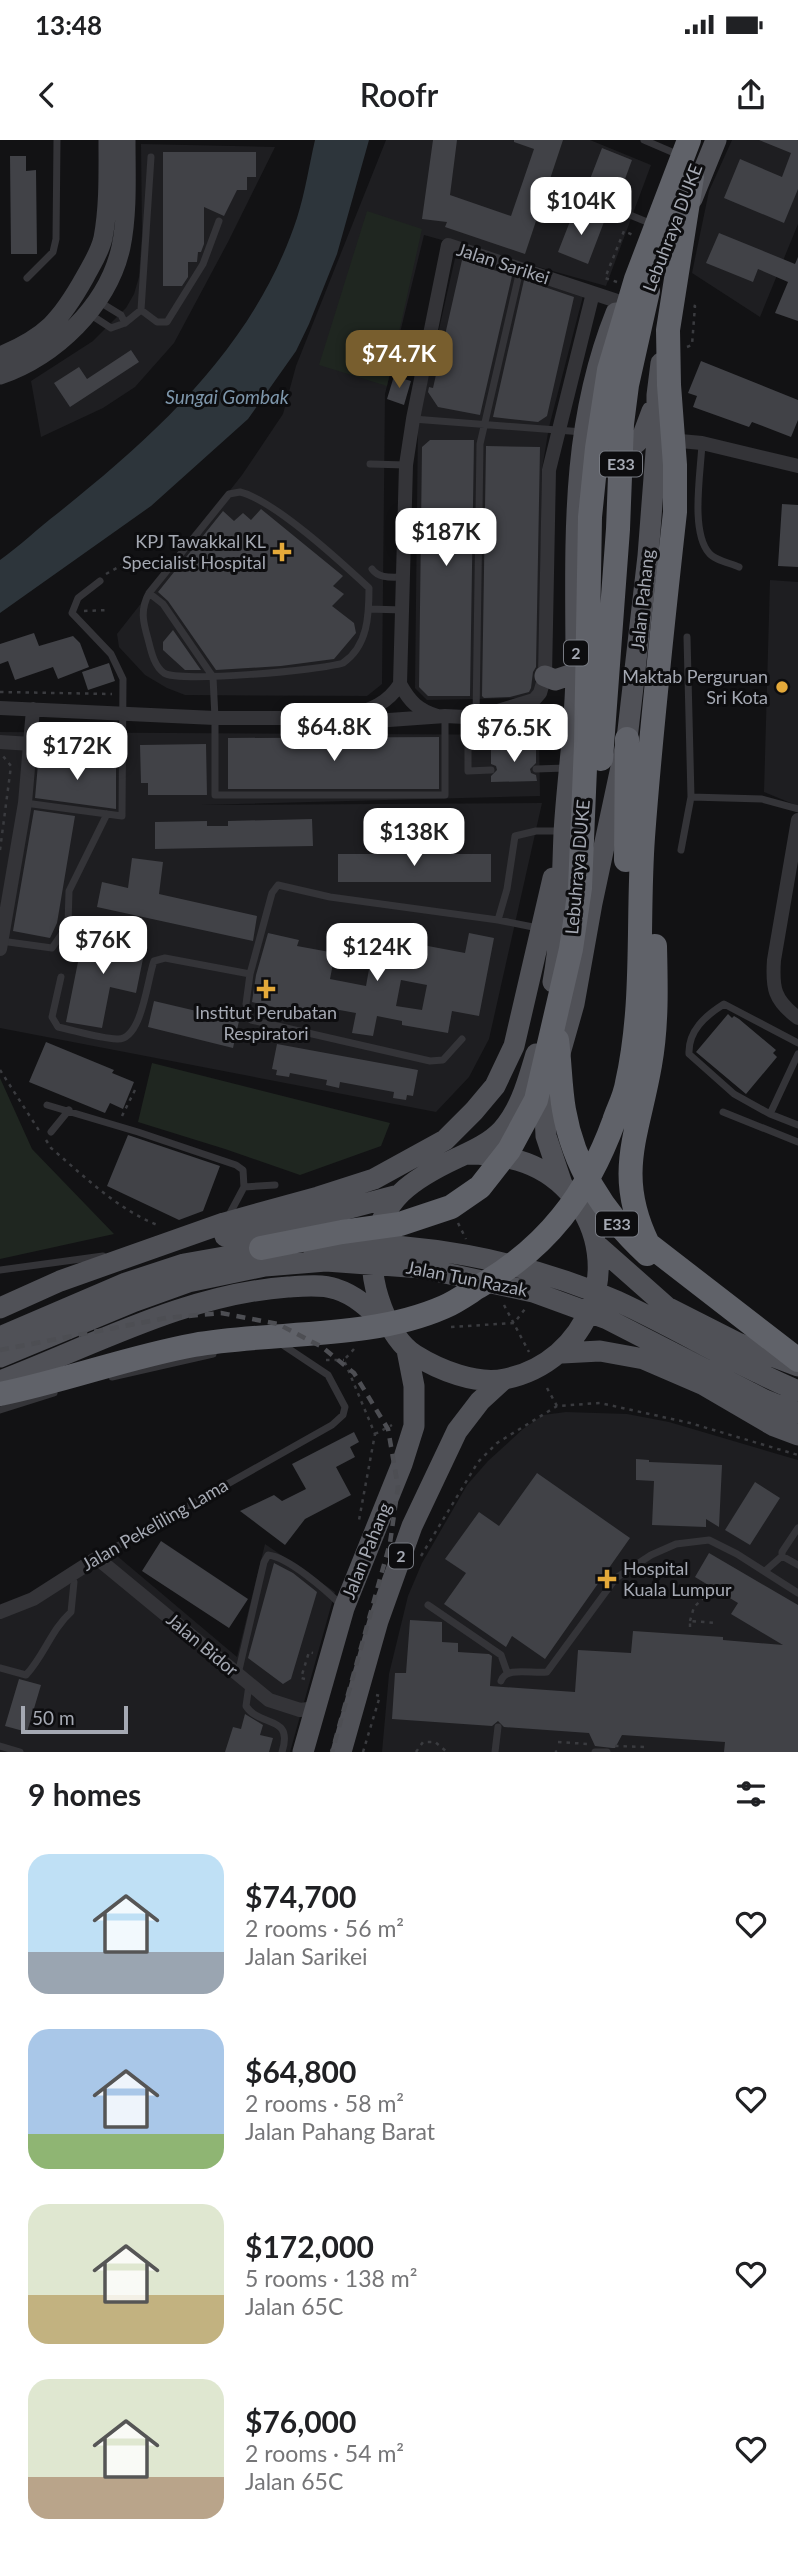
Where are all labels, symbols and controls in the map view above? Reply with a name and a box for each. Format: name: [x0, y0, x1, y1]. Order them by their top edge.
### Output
text: 13:48: [35, 9, 102, 41]
text: Roofr: [360, 75, 438, 114]
icon: back: [28, 76, 66, 114]
icon: share: [732, 76, 770, 114]
street label: Lebuhraya DUKE: [638, 161, 707, 295]
pin: $104K: [532, 178, 630, 237]
text: $104K: [546, 186, 616, 214]
street label: Jalan Sarikei: [454, 238, 552, 288]
pin: $74.7K: [342, 330, 456, 390]
text: $74.7K: [362, 339, 436, 367]
water label: Sungai Gombak: [165, 385, 290, 408]
road number: E33: [600, 452, 642, 476]
pin: $187K: [397, 508, 495, 568]
text: $187K: [411, 517, 481, 545]
place label: KPJ Tawakkal KL Specialist Hospital: [122, 530, 266, 573]
marker: KPJ Tawakkal KL Specialist Hospital: [272, 542, 292, 562]
street label: Jalan Pahang: [626, 548, 658, 652]
road number: 2: [564, 640, 588, 666]
place label: Maktab Perguruan Sri Kota: [622, 665, 768, 708]
marker: Maktab Perguruan Sri Kota: [774, 679, 790, 695]
pin: $64.8K: [277, 704, 391, 763]
pin: $76.5K: [457, 704, 571, 764]
text: $64.8K: [297, 712, 371, 740]
text: $76.5K: [477, 713, 551, 741]
pin: $172K: [28, 722, 126, 782]
text: $172K: [42, 731, 112, 759]
street label: Lebuhraya DUKE: [560, 799, 594, 935]
pin: $138K: [365, 808, 463, 868]
text: $138K: [379, 817, 449, 845]
pin: $76K: [62, 916, 144, 976]
pin: $124K: [328, 924, 426, 983]
text: $76K: [75, 925, 131, 953]
text: $124K: [342, 932, 412, 960]
marker: Institut Perubatan Respiratori: [256, 979, 276, 999]
place label: Institut Perubatan Respiratori: [195, 1001, 337, 1044]
road number: E33: [596, 1212, 638, 1236]
street label: Jalan Tun Razak: [405, 1255, 531, 1301]
street label: Jalan Pekeliling Lama: [78, 1473, 231, 1575]
street label: Jalan Pahang: [337, 1499, 395, 1602]
road number: 2: [389, 1544, 413, 1568]
place label: Hospital Kuala Lumpur: [623, 1557, 732, 1600]
marker: Hospital Kuala Lumpur: [597, 1569, 617, 1589]
street label: Jalan Bidor: [162, 1608, 243, 1681]
scale bar: [21, 1703, 128, 1735]
text: 50 m: [32, 1706, 75, 1729]
icon: filters: [732, 1775, 770, 1813]
text: 9 homes: [28, 1776, 141, 1812]
text: $74,700: [245, 1878, 356, 1914]
icon: home: [84, 1882, 168, 1966]
icon: heart: [732, 1905, 770, 1943]
text: 2 rooms · 56 m²: [245, 1914, 404, 1942]
text: Jalan Sarikei: [245, 1942, 368, 1970]
text: $64,800: [245, 2053, 356, 2089]
icon: home: [84, 2057, 168, 2141]
icon: heart: [732, 2080, 770, 2118]
text: 2 rooms · 58 m²: [245, 2089, 404, 2117]
text: Jalan Pahang Barat: [245, 2117, 435, 2145]
text: $172,000: [245, 2228, 374, 2264]
icon: home: [84, 2232, 168, 2316]
icon: heart: [732, 2255, 770, 2293]
text: 5 rooms · 138 m²: [245, 2264, 417, 2292]
text: Jalan 65C: [245, 2292, 343, 2320]
text: $76,000: [245, 2403, 356, 2439]
icon: home: [84, 2407, 168, 2491]
icon: heart: [732, 2430, 770, 2468]
text: 2 rooms · 54 m²: [245, 2439, 404, 2467]
text: Jalan 65C: [245, 2467, 343, 2495]

